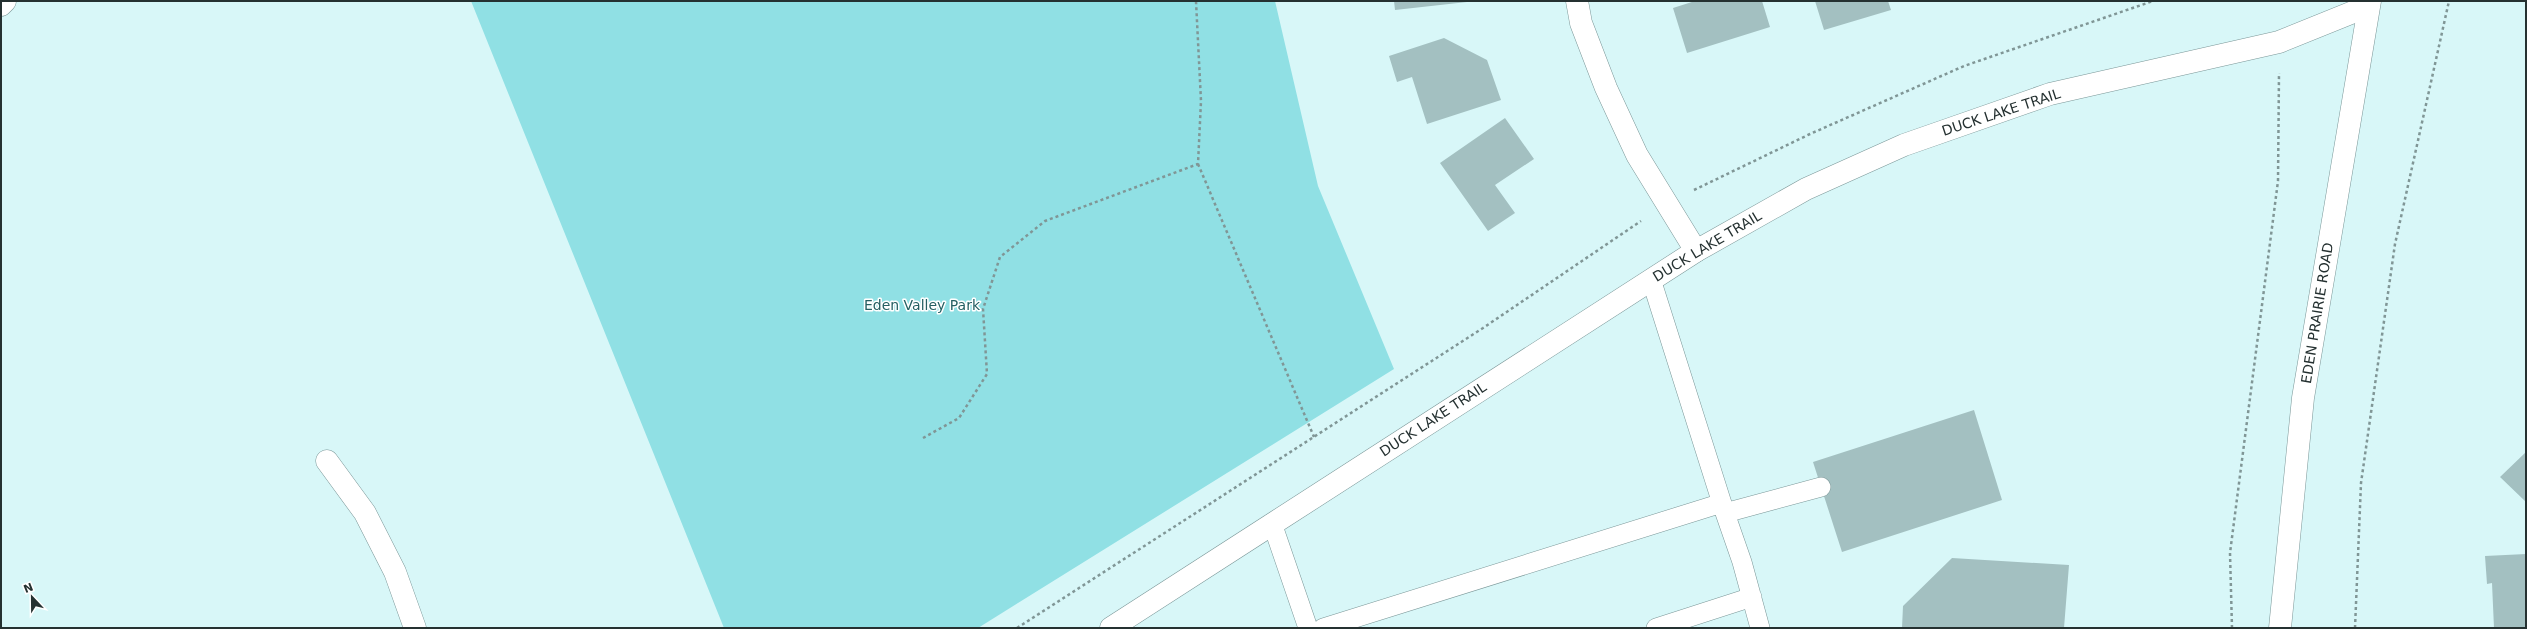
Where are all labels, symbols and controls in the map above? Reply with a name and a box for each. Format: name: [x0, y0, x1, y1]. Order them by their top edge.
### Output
street label: DUCK LAKE TRAIL: [1940, 85, 2063, 139]
street label: DUCK LAKE TRAIL: [1650, 207, 1764, 285]
street label: EDEN PRAIRIE ROAD: [2298, 241, 2336, 385]
park label: Eden Valley Park: [864, 297, 981, 313]
street label: DUCK LAKE TRAIL: [1377, 378, 1489, 459]
north arrow: [12, 577, 52, 617]
text: N: [22, 580, 35, 596]

